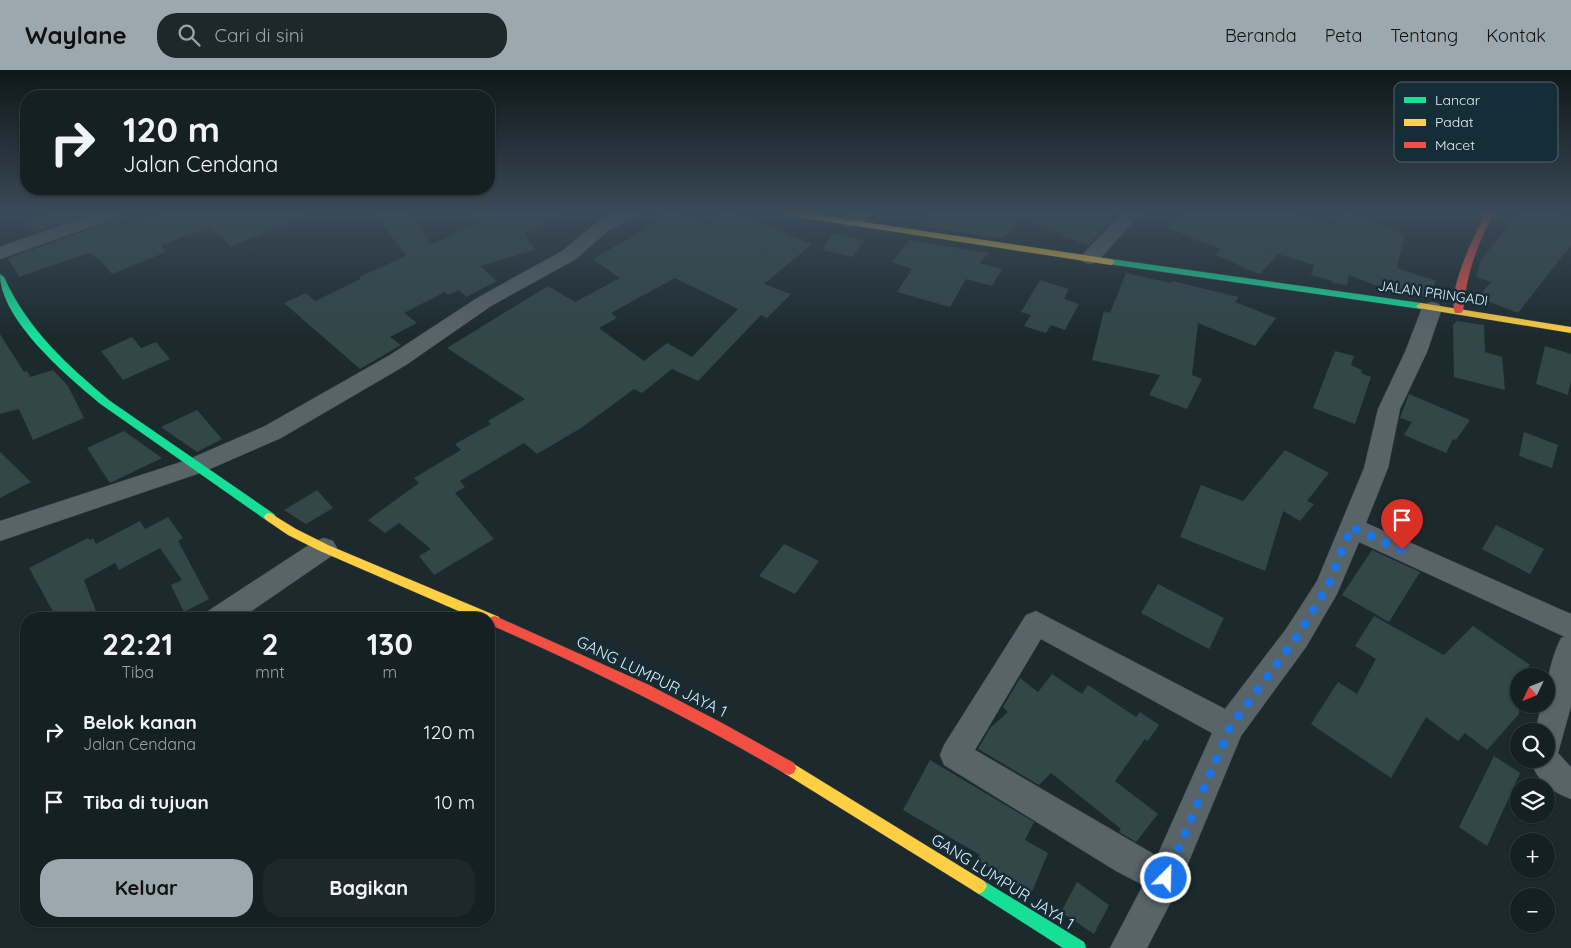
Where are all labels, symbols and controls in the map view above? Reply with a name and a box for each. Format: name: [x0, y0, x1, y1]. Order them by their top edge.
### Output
search box: [157, 13, 507, 58]
text: Waylane: [25, 20, 127, 50]
icon: search: [175, 21, 203, 49]
text: Cari di sini: [215, 23, 304, 47]
text: Beranda: [1225, 24, 1297, 47]
text: Peta: [1325, 24, 1362, 47]
text: Tentang: [1390, 24, 1458, 47]
text: Kontak: [1486, 24, 1546, 47]
legend: [1394, 82, 1558, 162]
text: Lancar: [1435, 91, 1481, 109]
text: 120 m: [123, 107, 220, 151]
icon: right: [40, 110, 105, 175]
text: Padat: [1435, 113, 1474, 131]
text: Macet: [1435, 136, 1475, 154]
text: Jalan Cendana: [123, 150, 278, 178]
street label: JALAN PRINGADI: [1377, 276, 1489, 310]
pin: [1381, 499, 1423, 550]
icon: arrive: [1388, 506, 1416, 534]
text: 22:21: [102, 625, 173, 663]
text: 2: [261, 625, 278, 663]
text: 130: [367, 625, 413, 663]
street label: GANG LUMPUR JAYA 1: [573, 631, 731, 721]
text: Tiba: [121, 662, 154, 682]
text: mnt: [255, 662, 285, 682]
text: m: [382, 662, 397, 682]
north arrow: [1510, 668, 1555, 712]
map controls: [1510, 668, 1555, 933]
text: Belok kanan: [83, 710, 197, 734]
icon: right: [40, 718, 68, 746]
text: 120 m: [424, 720, 475, 744]
button: search: [1510, 723, 1555, 768]
text: Jalan Cendana: [83, 734, 196, 754]
button: layers: [1510, 778, 1555, 823]
icon: arrive: [40, 788, 68, 816]
text: Tiba di tujuan: [83, 790, 209, 814]
text: 10 m: [434, 790, 475, 814]
street label: GANG LUMPUR JAYA 1: [928, 829, 1078, 933]
button: +: [1510, 833, 1555, 878]
position arrow: [1139, 851, 1191, 903]
button: Keluar: [40, 859, 253, 917]
button: Bagikan: [263, 859, 475, 917]
button: −: [1510, 888, 1555, 933]

